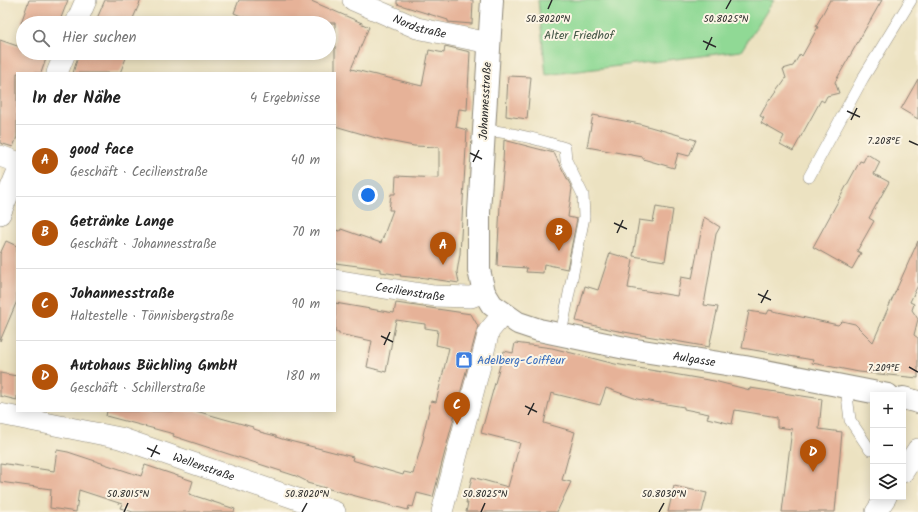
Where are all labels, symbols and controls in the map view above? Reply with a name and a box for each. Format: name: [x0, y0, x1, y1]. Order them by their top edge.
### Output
street label: Nordstraße: [390, 10, 449, 44]
text: 50.8020°N: [526, 11, 571, 27]
text: 50.8025°N: [703, 11, 749, 27]
search box: [16, 16, 336, 60]
text: Hier suchen: [62, 26, 136, 50]
park label: Alter Friedhof: [544, 26, 615, 45]
icon: search: [30, 27, 52, 49]
street label: Johannesstraße: [474, 61, 497, 141]
text: In der Nähe: [32, 85, 121, 112]
text: 4 Ergebnisse: [250, 88, 320, 109]
text: 7.208°E: [867, 133, 902, 149]
text: good face: [70, 138, 134, 162]
text: A: [41, 150, 49, 171]
text: 40 m: [291, 150, 320, 171]
text: Geschäft · Cecilienstraße: [70, 162, 208, 183]
your location: [358, 185, 378, 205]
text: Getränke Lange: [70, 210, 174, 234]
pin: B: [546, 218, 572, 251]
text: B: [41, 222, 49, 243]
text: 70 m: [292, 222, 320, 243]
pin: A: [430, 232, 456, 265]
text: Geschäft · Johannesstraße: [70, 234, 216, 255]
street label: Cecilienstraße: [374, 278, 446, 306]
text: Johannesstraße: [70, 282, 174, 306]
text: C: [41, 294, 49, 315]
text: 90 m: [292, 294, 320, 315]
text: Haltestelle · Tönnisbergstraße: [70, 306, 234, 327]
street label: Aulgasse: [671, 347, 718, 372]
shop icon: Adelberg-Coiffeur: [454, 350, 474, 370]
place label: Adelberg-Coiffeur: [477, 351, 566, 370]
text: Autohaus Büchling GmbH: [70, 354, 238, 378]
text: 7.209°E: [868, 360, 901, 376]
text: D: [41, 366, 49, 387]
text: 180 m: [286, 366, 320, 387]
text: Geschäft · Schillerstraße: [70, 378, 205, 399]
pin: C: [444, 392, 470, 425]
map controls: [870, 392, 906, 500]
button: +: [870, 392, 906, 428]
button: −: [870, 428, 906, 464]
pin: D: [800, 439, 826, 472]
street label: Wellenstraße: [170, 448, 238, 487]
button: layers: [870, 464, 906, 500]
text: 50.8015°N: [107, 486, 149, 502]
text: 50.8020°N: [285, 486, 330, 502]
text: 50.8025°N: [462, 486, 508, 502]
text: 50.8030°N: [642, 486, 687, 502]

